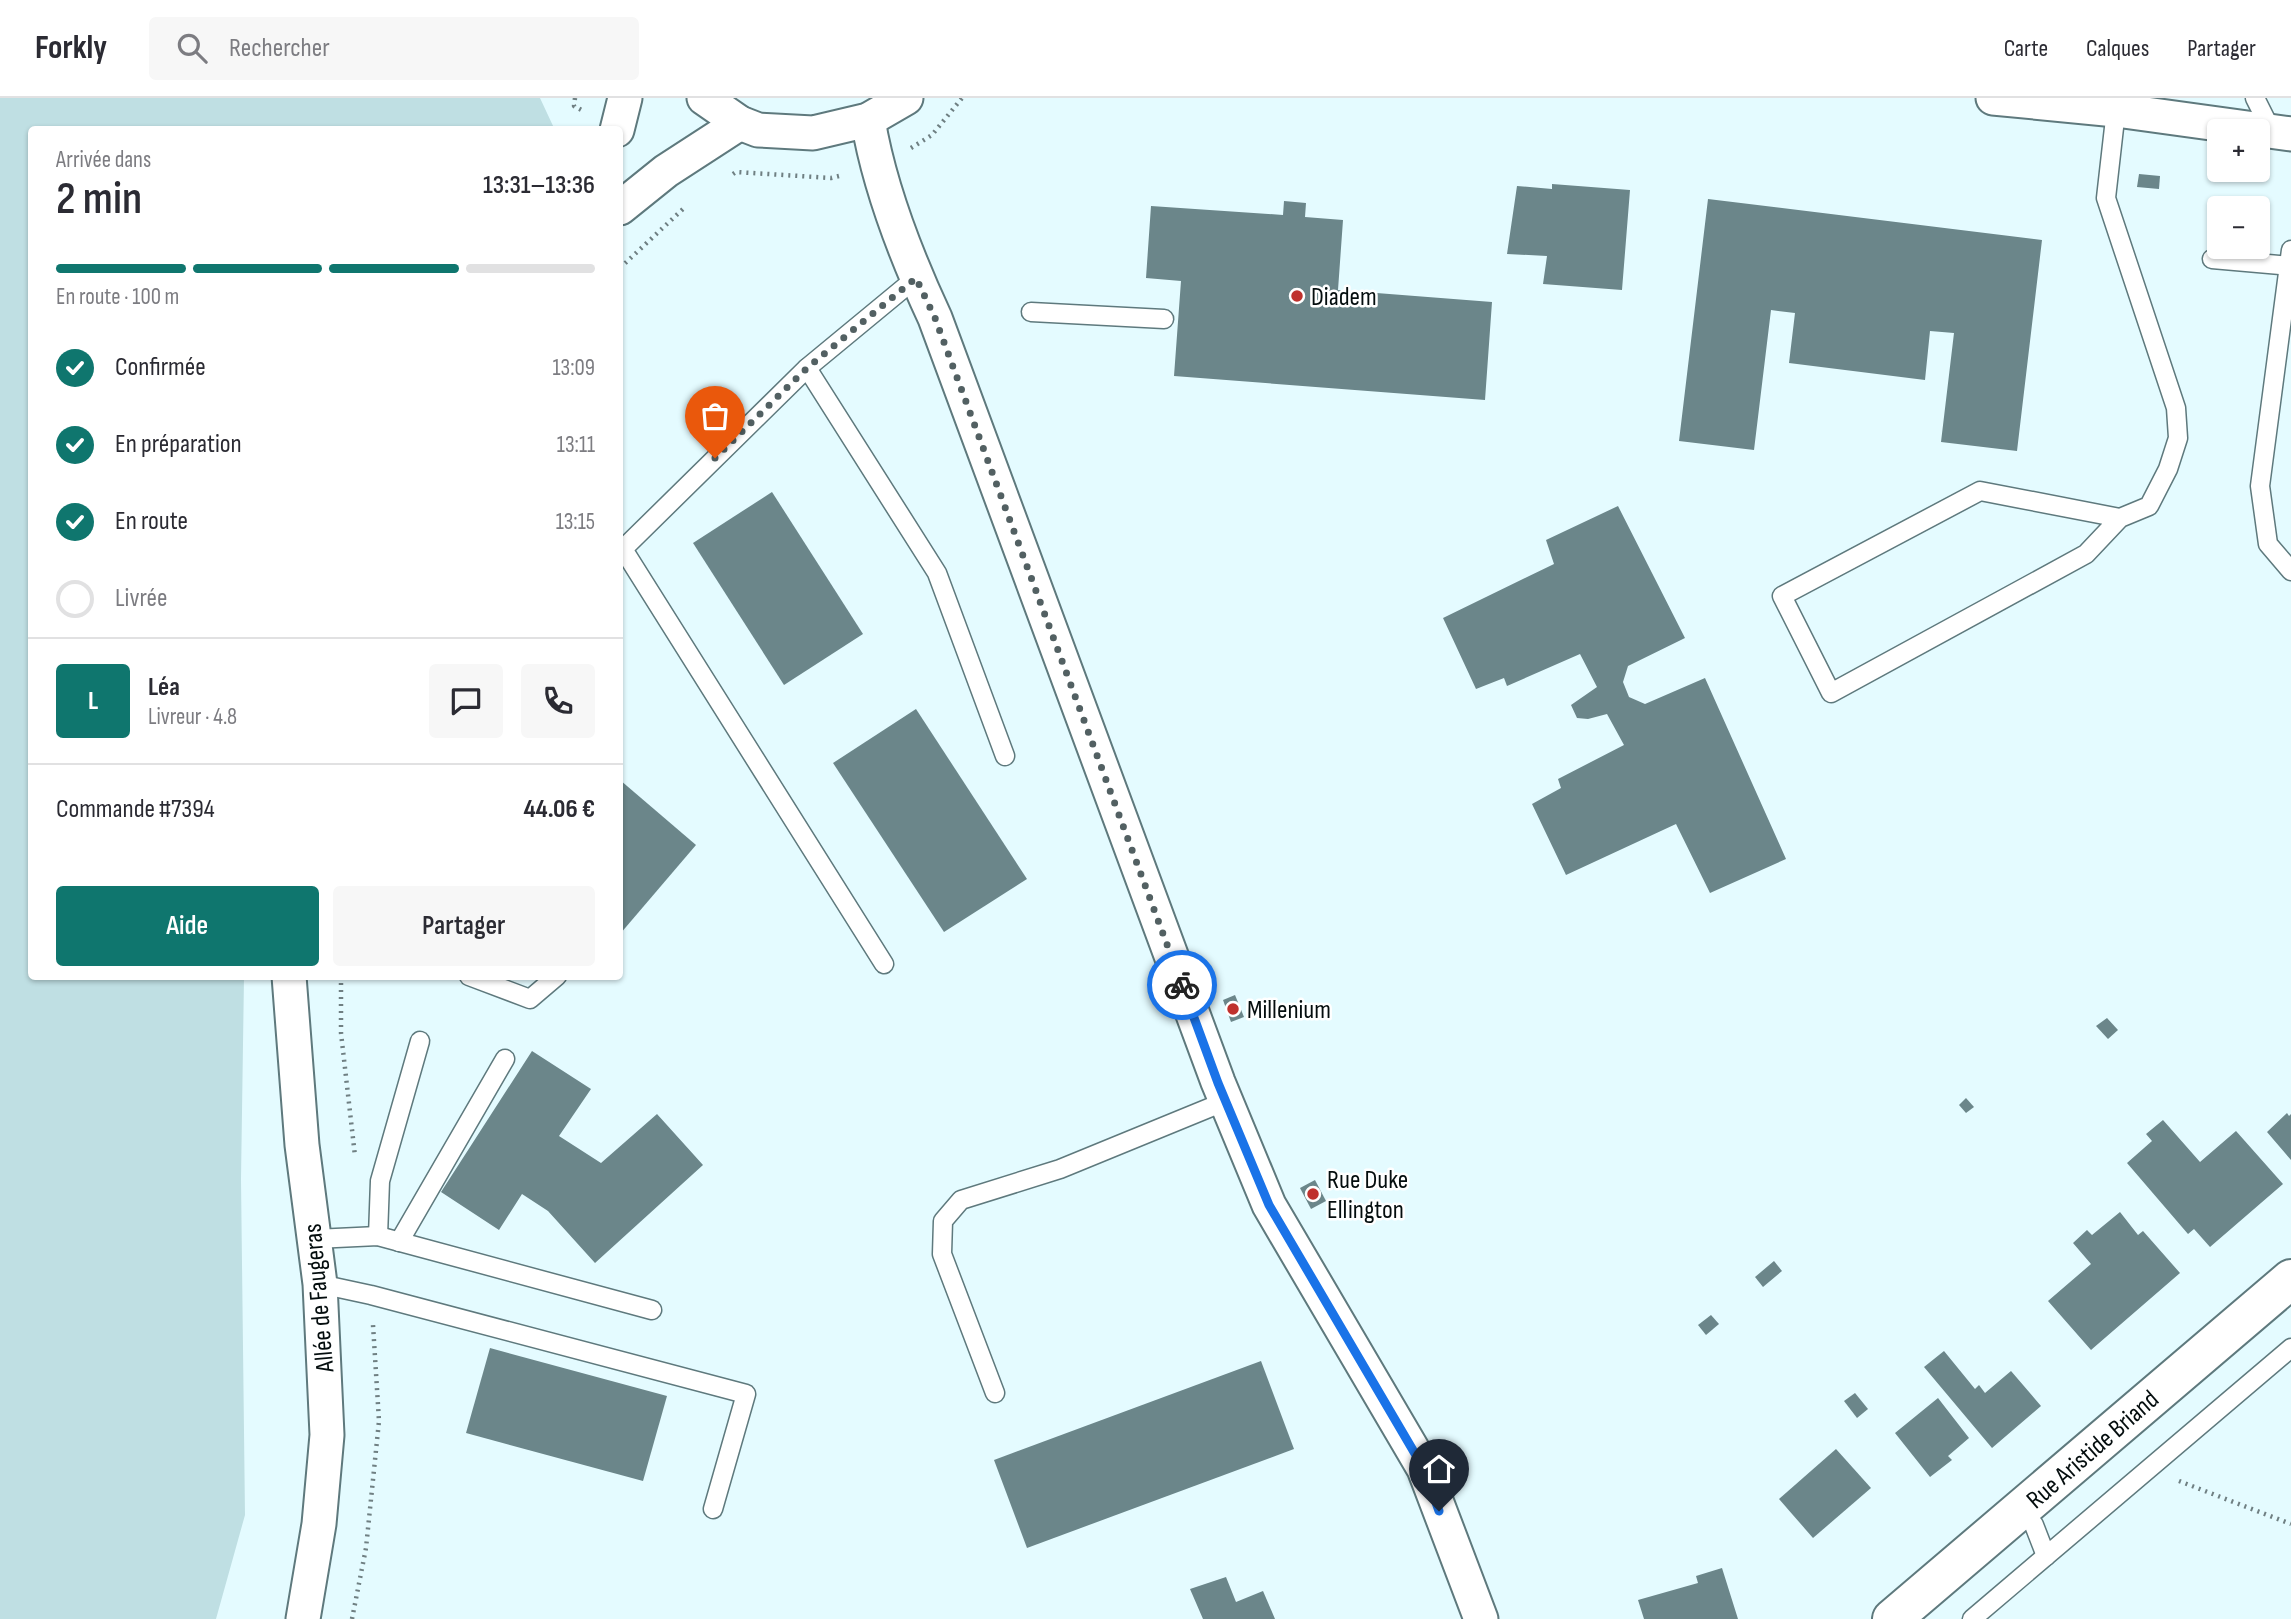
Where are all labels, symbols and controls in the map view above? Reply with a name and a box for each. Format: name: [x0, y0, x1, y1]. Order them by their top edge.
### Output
search box: [149, 17, 639, 80]
text: Forkly: [35, 28, 107, 68]
icon: search: [173, 29, 211, 67]
text: Rechercher: [229, 33, 330, 64]
text: Carte: [2004, 34, 2048, 63]
text: Calques: [2086, 34, 2149, 63]
text: Partager: [2187, 34, 2256, 63]
map controls: [2207, 119, 2270, 259]
button: +: [2207, 119, 2270, 182]
text: Arrivée dans: [56, 146, 151, 174]
text: 13:31–13:36: [483, 170, 595, 201]
text: 2 min: [56, 172, 142, 227]
button: −: [2207, 196, 2270, 259]
place label: Diadem: [1311, 282, 1377, 313]
text: En route · 100 m: [56, 283, 179, 311]
marker: Diadem: [1289, 288, 1305, 304]
icon: check: [56, 349, 94, 387]
text: Confirmée: [115, 352, 206, 383]
text: 13:09: [553, 354, 595, 382]
pin: [685, 386, 745, 458]
icon: bag: [696, 397, 734, 435]
icon: check: [56, 426, 94, 464]
text: En préparation: [115, 429, 242, 460]
text: 13:11: [557, 431, 595, 459]
icon: check: [56, 503, 94, 541]
text: En route: [115, 506, 188, 537]
text: 13:15: [556, 508, 595, 536]
text: Livrée: [115, 583, 167, 614]
button: chat: [429, 664, 503, 738]
button: phone: [521, 664, 595, 738]
text: Léa: [148, 672, 180, 703]
text: L: [88, 686, 98, 717]
text: Livreur · 4.8: [148, 703, 237, 731]
text: Commande #7394: [56, 794, 215, 825]
text: 44.06 €: [523, 794, 595, 825]
button: Aide: [56, 886, 319, 966]
button: Partager: [333, 886, 595, 966]
courier: [1147, 950, 1217, 1020]
icon: bike: [1163, 966, 1201, 1004]
place label: Millenium: [1247, 995, 1331, 1026]
marker: Millenium: [1225, 1001, 1241, 1017]
place label: Rue Duke Ellington: [1327, 1165, 1408, 1226]
marker: Rue Duke Ellington: [1305, 1186, 1321, 1202]
street label: Allée de Faugeras: [298, 1222, 342, 1374]
street label: Rue Aristide Briand: [2021, 1384, 2165, 1516]
pin: [1409, 1439, 1469, 1511]
icon: home: [1420, 1450, 1458, 1488]

